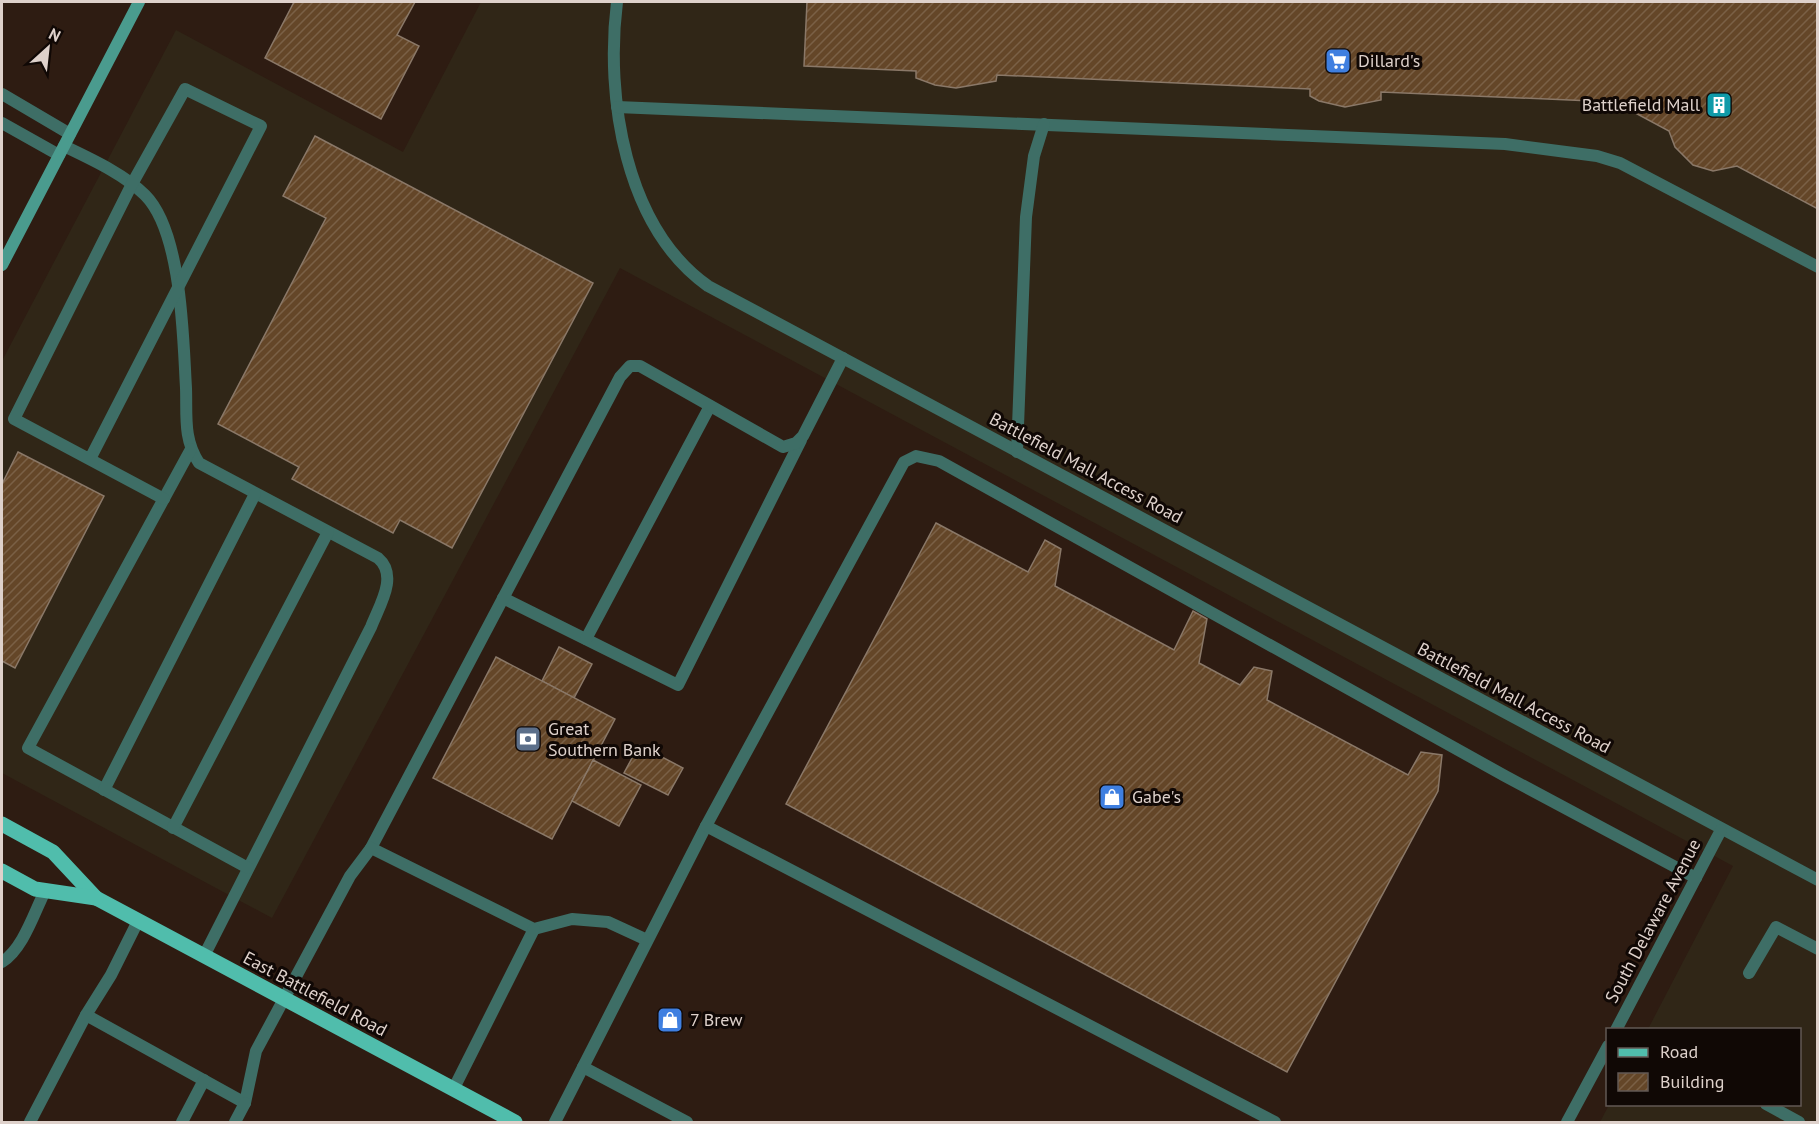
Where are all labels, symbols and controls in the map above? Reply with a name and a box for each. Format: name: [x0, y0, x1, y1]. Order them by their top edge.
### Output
north arrow: [18, 18, 78, 78]
text: N: [46, 23, 64, 46]
supermarket icon: Dillard's: [1323, 46, 1353, 76]
place label: Dillard's: [1358, 49, 1420, 72]
building icon: Battlefield Mall: [1704, 90, 1734, 120]
place label: Battlefield Mall: [1582, 93, 1701, 116]
street label: Battlefield Mall Access Road: [986, 407, 1187, 528]
street label: Battlefield Mall Access Road: [1414, 637, 1615, 758]
place label: Great Southern Bank: [548, 717, 661, 761]
bank icon: Great Southern Bank: [513, 724, 543, 754]
shop icon: Gabe's: [1097, 782, 1127, 812]
place label: Gabe's: [1132, 785, 1181, 808]
street label: South Delaware Avenue: [1600, 835, 1706, 1007]
street label: East Battlefield Road: [239, 946, 391, 1041]
shop icon: 7 Brew: [655, 1005, 685, 1035]
place label: 7 Brew: [690, 1008, 743, 1031]
legend: [1606, 1028, 1801, 1106]
text: Road: [1660, 1040, 1698, 1063]
text: Building: [1660, 1070, 1724, 1093]

